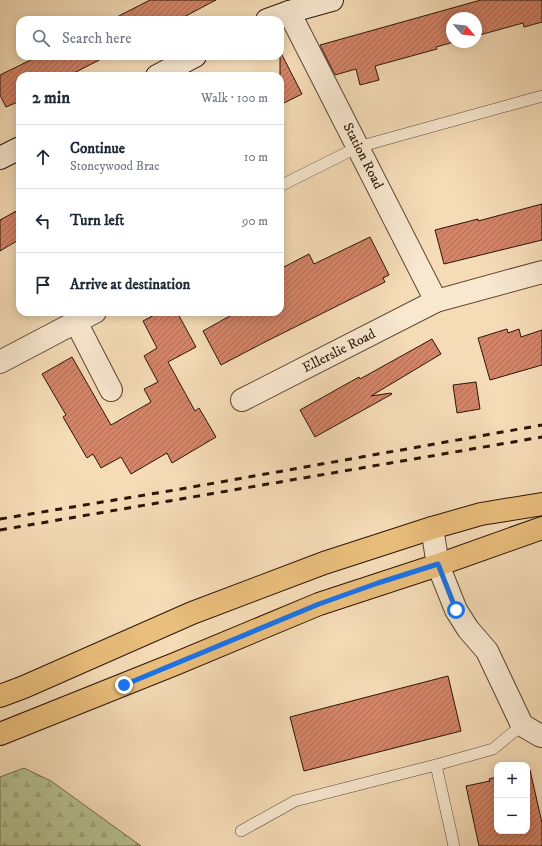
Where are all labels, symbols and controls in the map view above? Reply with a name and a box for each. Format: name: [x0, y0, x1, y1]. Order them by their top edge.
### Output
north arrow: [446, 12, 482, 48]
search box: [16, 16, 284, 60]
icon: search: [30, 27, 52, 49]
text: Search here: [62, 29, 131, 48]
text: 2 min: [32, 87, 70, 109]
text: Walk · 100 m: [201, 90, 268, 106]
street label: Station Road: [339, 120, 387, 192]
text: Continue: [70, 139, 125, 158]
icon: ahead: [32, 146, 54, 168]
text: 10 m: [244, 149, 268, 165]
text: Stoneywood Brae: [70, 158, 160, 174]
icon: left: [32, 210, 54, 232]
text: Turn left: [70, 211, 124, 230]
text: 90 m: [242, 213, 268, 229]
icon: arrive: [32, 274, 54, 296]
text: Arrive at destination: [70, 275, 190, 294]
street label: Ellerslie Road: [299, 325, 379, 377]
route start: [447, 601, 465, 619]
route end: [115, 676, 133, 694]
map controls: [494, 762, 530, 834]
button: +: [494, 762, 530, 798]
button: −: [494, 798, 530, 834]

